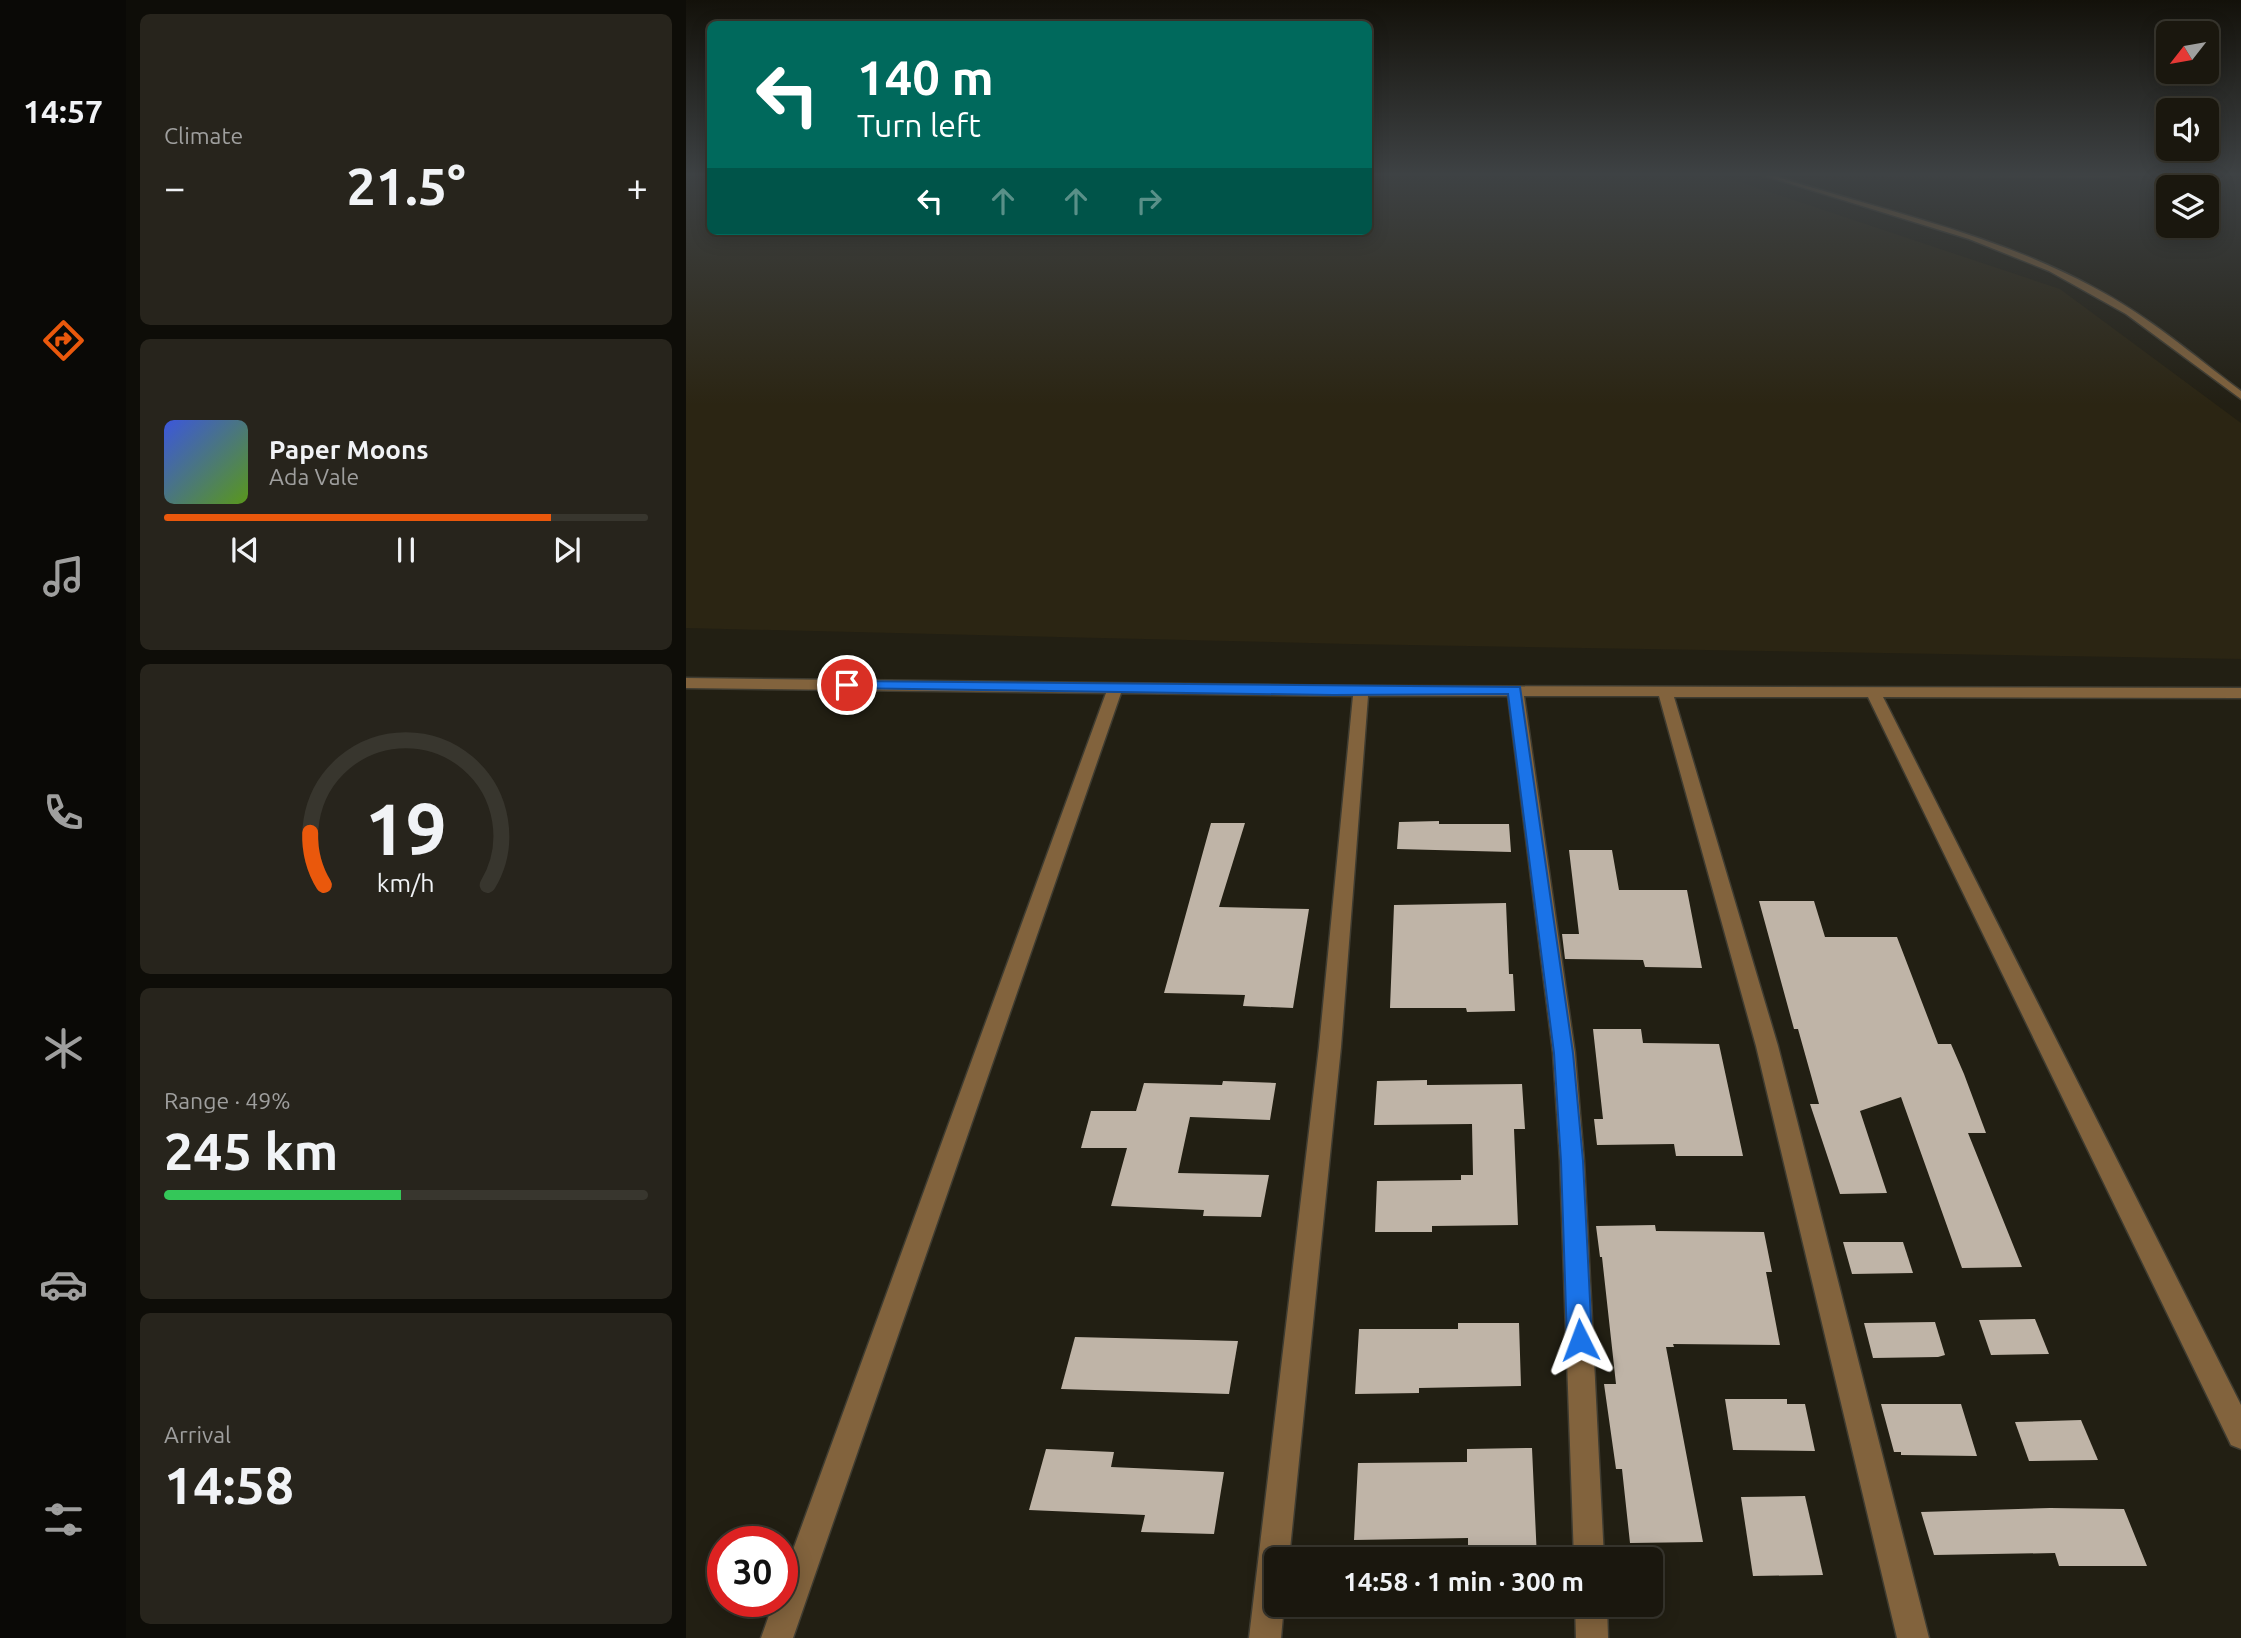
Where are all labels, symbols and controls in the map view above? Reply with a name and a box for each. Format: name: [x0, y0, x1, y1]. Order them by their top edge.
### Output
north arrow: [2156, 21, 2219, 84]
map controls: [2156, 21, 2219, 238]
icon: left: [742, 49, 833, 140]
text: 140 m: [857, 49, 994, 104]
text: 14:57: [23, 93, 103, 129]
button: sound: [2156, 98, 2219, 161]
text: Turn left: [857, 107, 981, 143]
text: Climate: [164, 123, 243, 148]
text: 21.5°: [346, 157, 466, 215]
text: −: [164, 166, 185, 208]
text: +: [627, 166, 648, 208]
button: layers: [2156, 175, 2219, 238]
icon: left: [911, 182, 949, 220]
icon: ahead: [984, 182, 1022, 220]
icon: ahead: [1057, 182, 1095, 220]
icon: right: [1130, 182, 1168, 220]
icon: directions: [39, 316, 88, 365]
text: Paper Moons: [269, 435, 428, 464]
text: Ada Vale: [269, 464, 359, 489]
icon: previous: [226, 531, 264, 569]
icon: pause: [387, 531, 425, 569]
icon: next: [548, 531, 586, 569]
icon: music: [39, 552, 88, 601]
pin: [817, 655, 877, 715]
icon: arrive: [828, 666, 866, 704]
text: 19: [365, 787, 447, 869]
icon: phone: [39, 788, 88, 837]
text: km/h: [377, 869, 435, 897]
icon: climate: [39, 1024, 88, 1073]
text: Range · 49%: [164, 1088, 291, 1113]
text: 245 km: [164, 1122, 338, 1180]
icon: car: [39, 1260, 88, 1309]
position arrow: [1543, 1303, 1617, 1377]
text: Arrival: [164, 1422, 231, 1447]
text: 14:58: [164, 1456, 294, 1514]
icon: filters: [39, 1495, 88, 1544]
speed limit sign: 30: [707, 1526, 798, 1617]
text: 14:58 · 1 min · 300 m: [1343, 1567, 1584, 1596]

